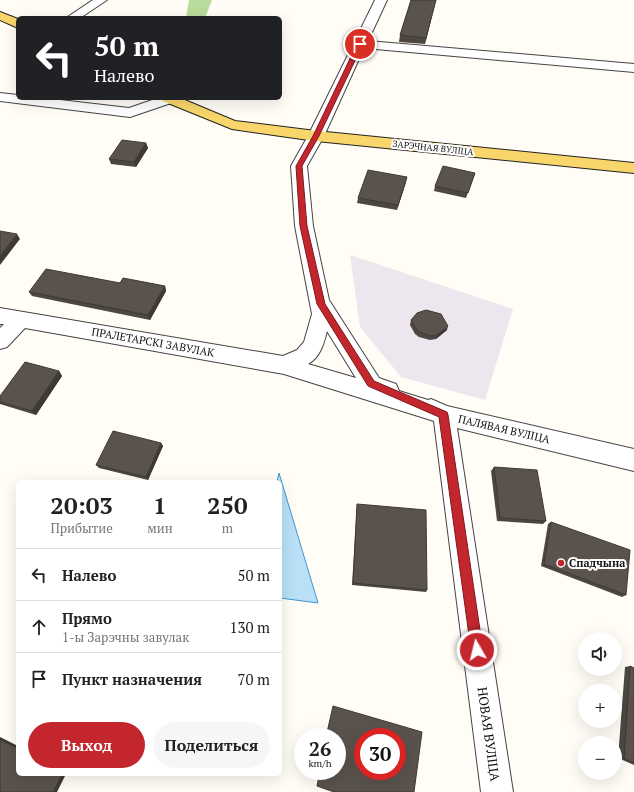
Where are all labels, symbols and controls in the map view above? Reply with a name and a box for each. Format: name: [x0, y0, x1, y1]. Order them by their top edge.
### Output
text: 50 m: [94, 27, 159, 64]
pin: [343, 27, 377, 61]
icon: left: [28, 32, 80, 84]
icon: arrive: [349, 33, 371, 55]
text: Налево: [94, 63, 154, 87]
street label: ЗАРЭЧНАЯ ВУЛІЦА: [392, 138, 475, 158]
street label: ПРАЛЕТАРСКІ ЗАВУЛАК: [91, 324, 216, 360]
street label: ПАЛЯВАЯ ВУЛІЦА: [457, 412, 552, 446]
text: 20:03: [50, 489, 113, 521]
text: 1: [153, 489, 167, 521]
text: 250: [207, 489, 248, 521]
text: Прибытие: [50, 519, 113, 537]
text: мин: [147, 519, 173, 537]
text: m: [222, 519, 233, 537]
place label: Спадчына: [569, 556, 625, 570]
marker: Спадчына: [556, 558, 566, 568]
icon: left: [28, 564, 50, 586]
text: Налево: [62, 565, 116, 585]
text: 50 m: [237, 565, 270, 585]
text: Прямо: [62, 608, 112, 628]
icon: ahead: [28, 616, 50, 638]
text: 130 m: [229, 617, 270, 637]
text: 1-ы Зарэчны завулак: [62, 628, 189, 646]
position arrow: [456, 629, 498, 671]
map controls: [578, 632, 622, 780]
button: sound: [578, 632, 622, 676]
icon: arrive: [28, 668, 50, 690]
text: Пункт назначения: [62, 669, 202, 689]
text: 70 m: [237, 669, 270, 689]
button: +: [578, 684, 622, 728]
street label: НОВАЯ ВУЛІЦА: [473, 686, 505, 782]
button: Выход: [28, 722, 145, 768]
button: Поделиться: [153, 722, 270, 768]
speed limit sign: 30: [354, 728, 406, 780]
text: 26: [309, 735, 331, 762]
button: −: [578, 736, 622, 780]
text: km/h: [308, 757, 332, 770]

